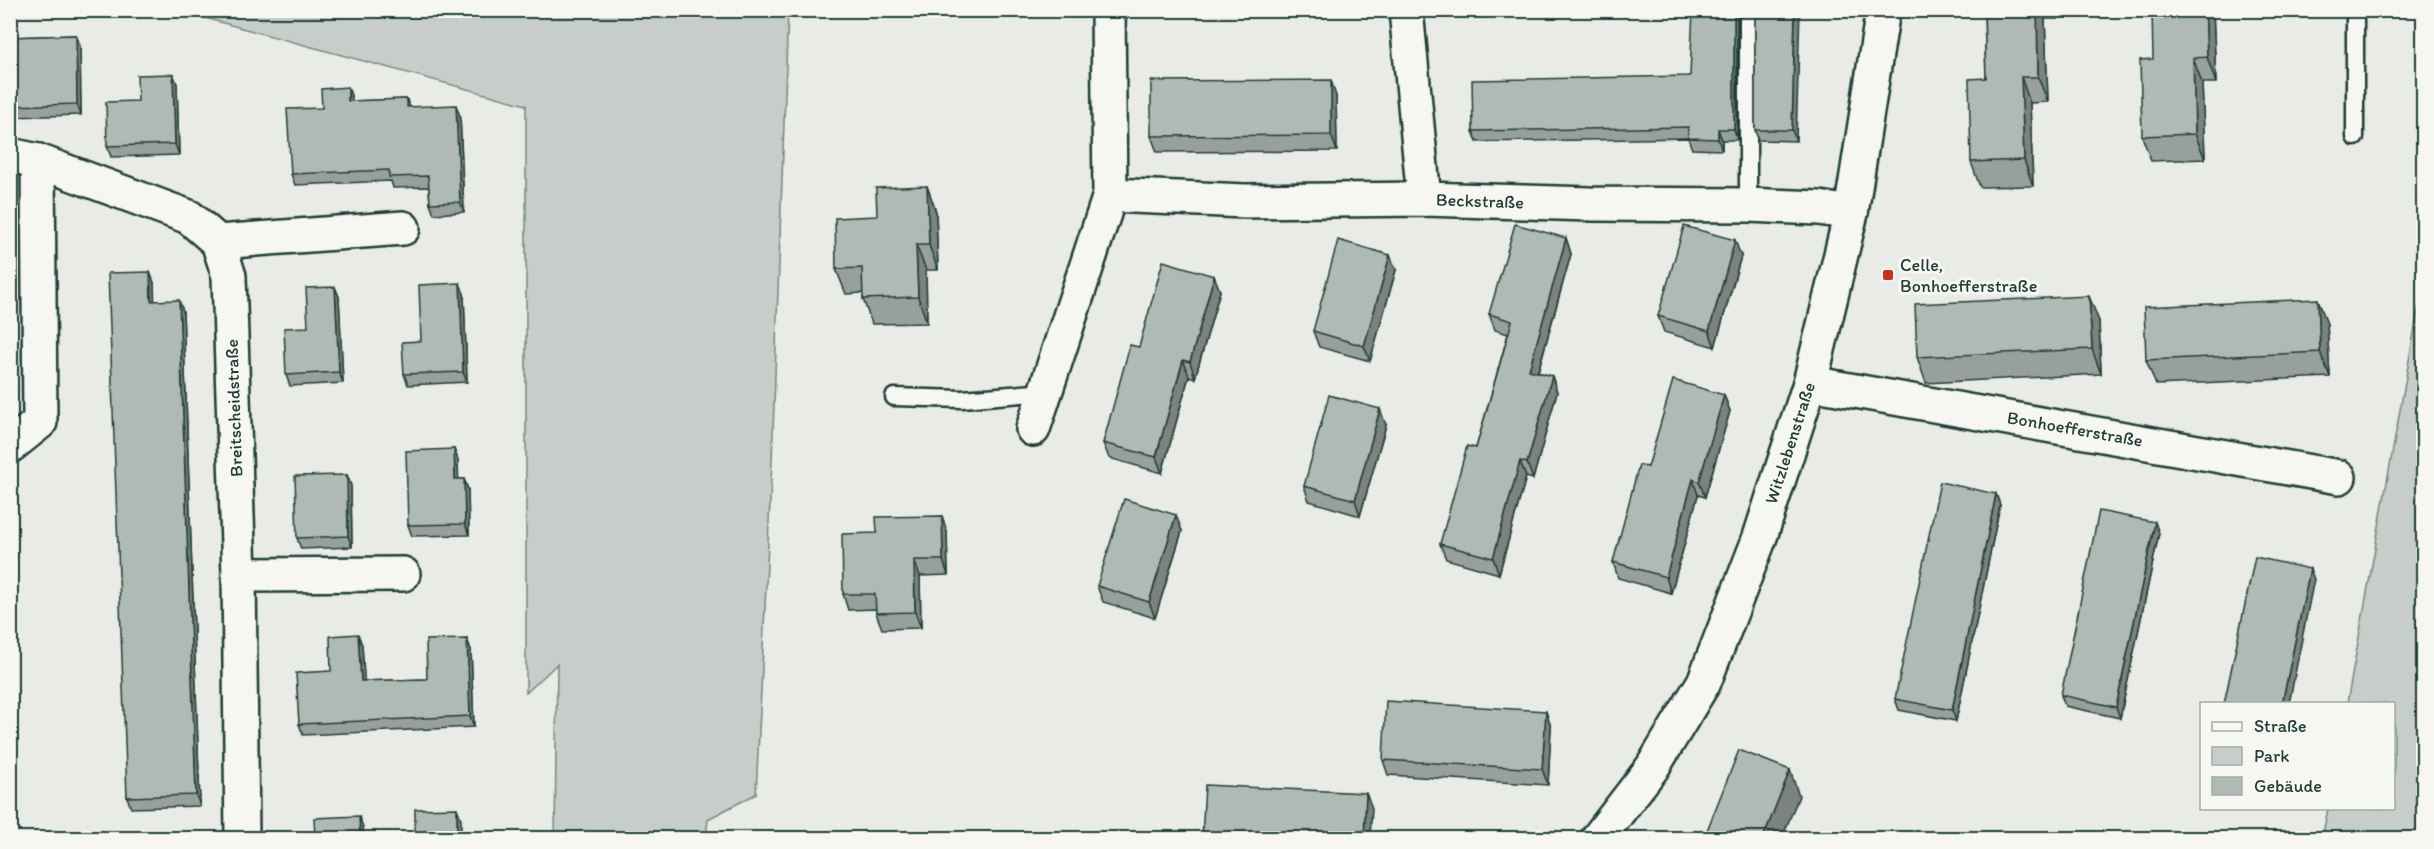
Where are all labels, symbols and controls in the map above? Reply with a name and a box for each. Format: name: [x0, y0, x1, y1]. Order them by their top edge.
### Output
street label: Beckstraße: [1436, 188, 1524, 214]
place label: Celle, Bonhoefferstraße: [1900, 254, 2037, 297]
marker: Celle, Bonhoefferstraße: [1881, 268, 1895, 282]
street label: Breitscheidstraße: [221, 339, 247, 477]
street label: Witzlebenstraße: [1760, 379, 1820, 507]
street label: Bonhoefferstraße: [2005, 406, 2145, 452]
legend: [2200, 702, 2395, 810]
text: Straße: [2254, 715, 2307, 737]
text: Park: [2254, 745, 2289, 767]
text: Gebäude: [2254, 775, 2322, 797]

